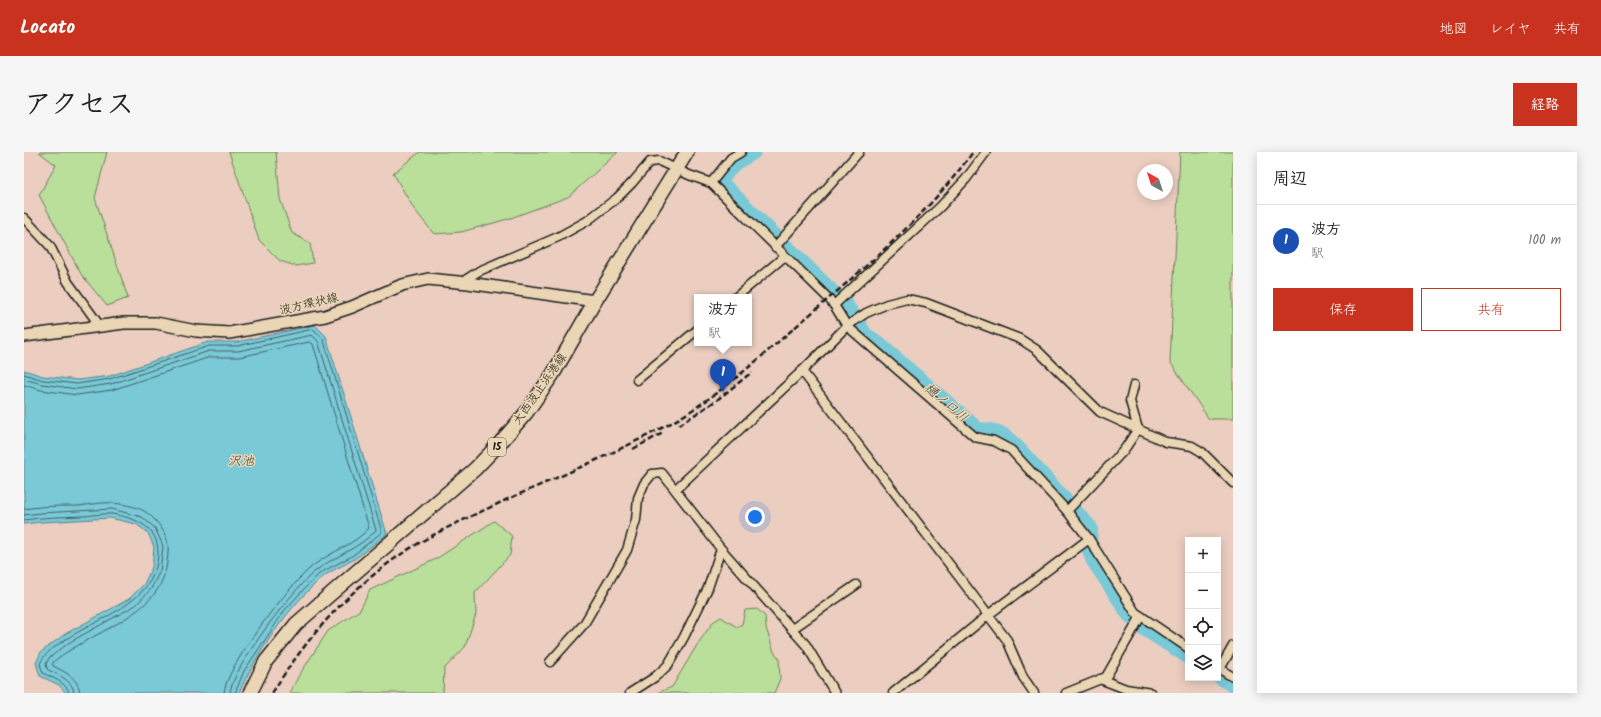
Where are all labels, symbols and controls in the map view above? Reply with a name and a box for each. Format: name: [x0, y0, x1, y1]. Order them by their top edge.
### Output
text: Locato: [20, 13, 75, 43]
text: 地図: [1440, 18, 1468, 40]
text: レイヤ: [1490, 18, 1531, 40]
text: 共有: [1553, 18, 1581, 40]
text: アクセス: [24, 83, 134, 128]
button: 経路: [1513, 83, 1577, 126]
north arrow: [1137, 164, 1173, 200]
text: 周辺: [1273, 166, 1307, 193]
text: 波方: [1311, 218, 1341, 242]
text: 1: [1284, 230, 1288, 251]
text: 100 m: [1528, 230, 1561, 251]
text: 駅: [1311, 243, 1324, 264]
street label: 波方環状線: [278, 288, 340, 320]
button: 保存: [1273, 288, 1413, 331]
button: 共有: [1421, 288, 1561, 331]
popup: [694, 294, 752, 346]
text: 波方: [708, 298, 738, 322]
text: 駅: [708, 323, 721, 344]
street label: 大西波止浜港線: [508, 349, 572, 429]
pin: 1: [710, 359, 736, 392]
water label: 樋ノ口川: [919, 378, 973, 428]
road number: 15: [488, 438, 506, 456]
water label: 沢池: [228, 451, 255, 472]
your location: [745, 507, 765, 527]
map controls: [1185, 537, 1221, 681]
button: +: [1185, 537, 1221, 573]
button: −: [1185, 573, 1221, 609]
button: locate: [1185, 609, 1221, 645]
button: layers: [1185, 645, 1221, 681]

